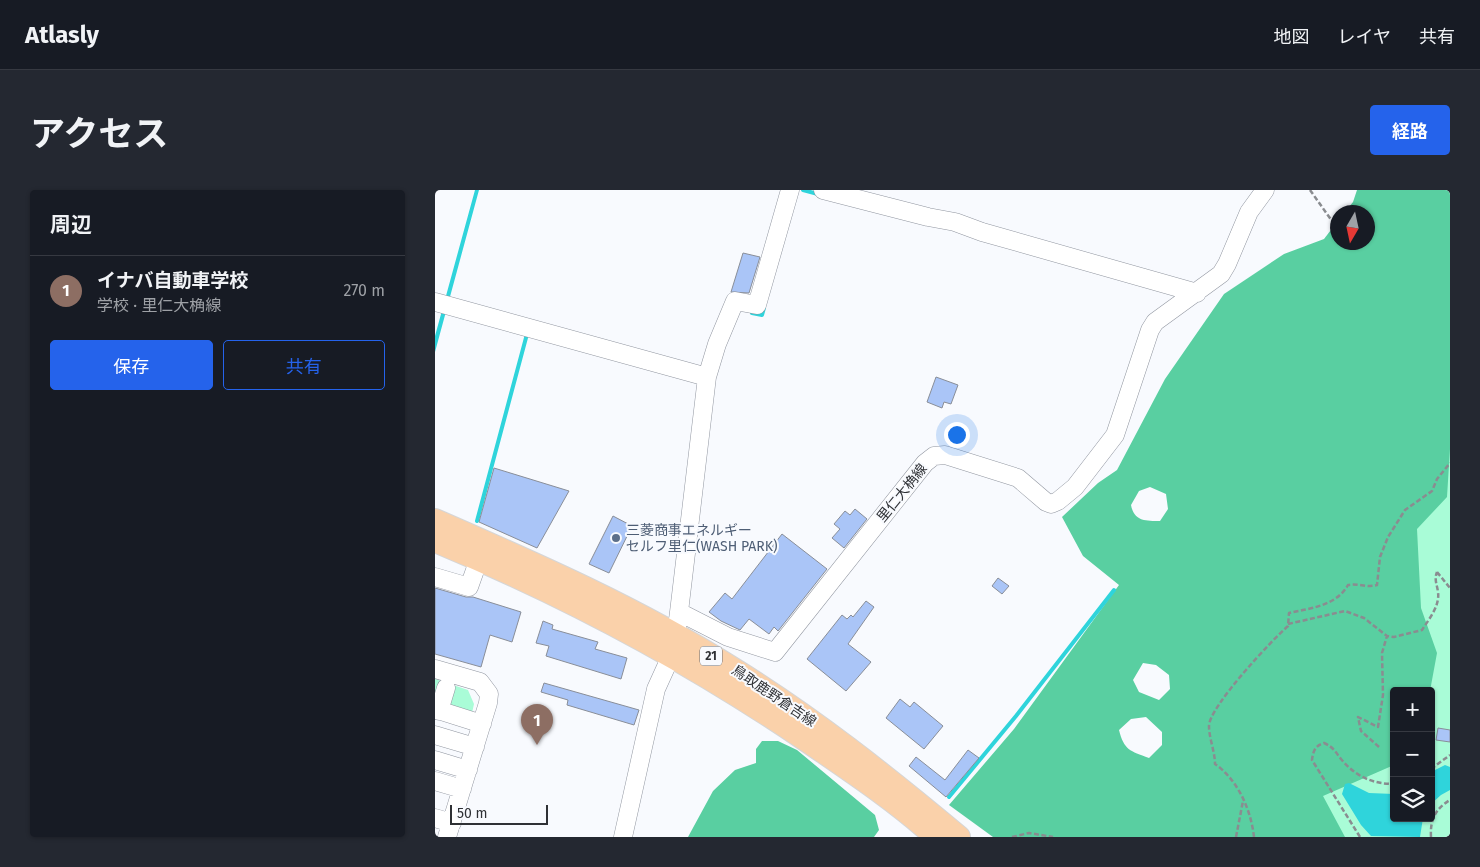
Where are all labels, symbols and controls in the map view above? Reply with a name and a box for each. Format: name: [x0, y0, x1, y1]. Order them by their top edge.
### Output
text: Atlasly: [25, 21, 99, 49]
text: 地図: [1274, 26, 1310, 48]
text: レイヤ: [1338, 26, 1391, 48]
text: 共有: [1419, 26, 1455, 48]
button: 経路: [1370, 105, 1450, 155]
text: アクセス: [30, 113, 168, 155]
north arrow: [1330, 205, 1375, 250]
text: 周辺: [50, 212, 92, 238]
text: イナバ自動車学校: [97, 269, 249, 292]
text: 1: [62, 281, 70, 300]
text: 270 m: [343, 281, 385, 300]
text: 学校 · 里仁大桷線: [97, 296, 221, 315]
button: 保存: [50, 340, 213, 390]
button: 共有: [223, 340, 385, 390]
your location: [944, 422, 970, 448]
street label: 里仁大桷線: [873, 460, 931, 526]
place label: 三菱商事エネルギー セルフ里仁(WASH PARK): [626, 522, 778, 555]
marker: 三菱商事エネルギー セルフ里仁(WASH PARK): [610, 532, 622, 544]
road number: 21: [700, 646, 722, 666]
street label: 鳥取鹿野倉吉線: [729, 662, 819, 730]
map controls: [1390, 687, 1435, 822]
button: +: [1390, 687, 1435, 732]
pin: 1: [521, 704, 553, 745]
button: −: [1390, 732, 1435, 777]
button: layers: [1390, 777, 1435, 822]
scale bar: [450, 802, 547, 825]
text: 50 m: [457, 805, 488, 822]

